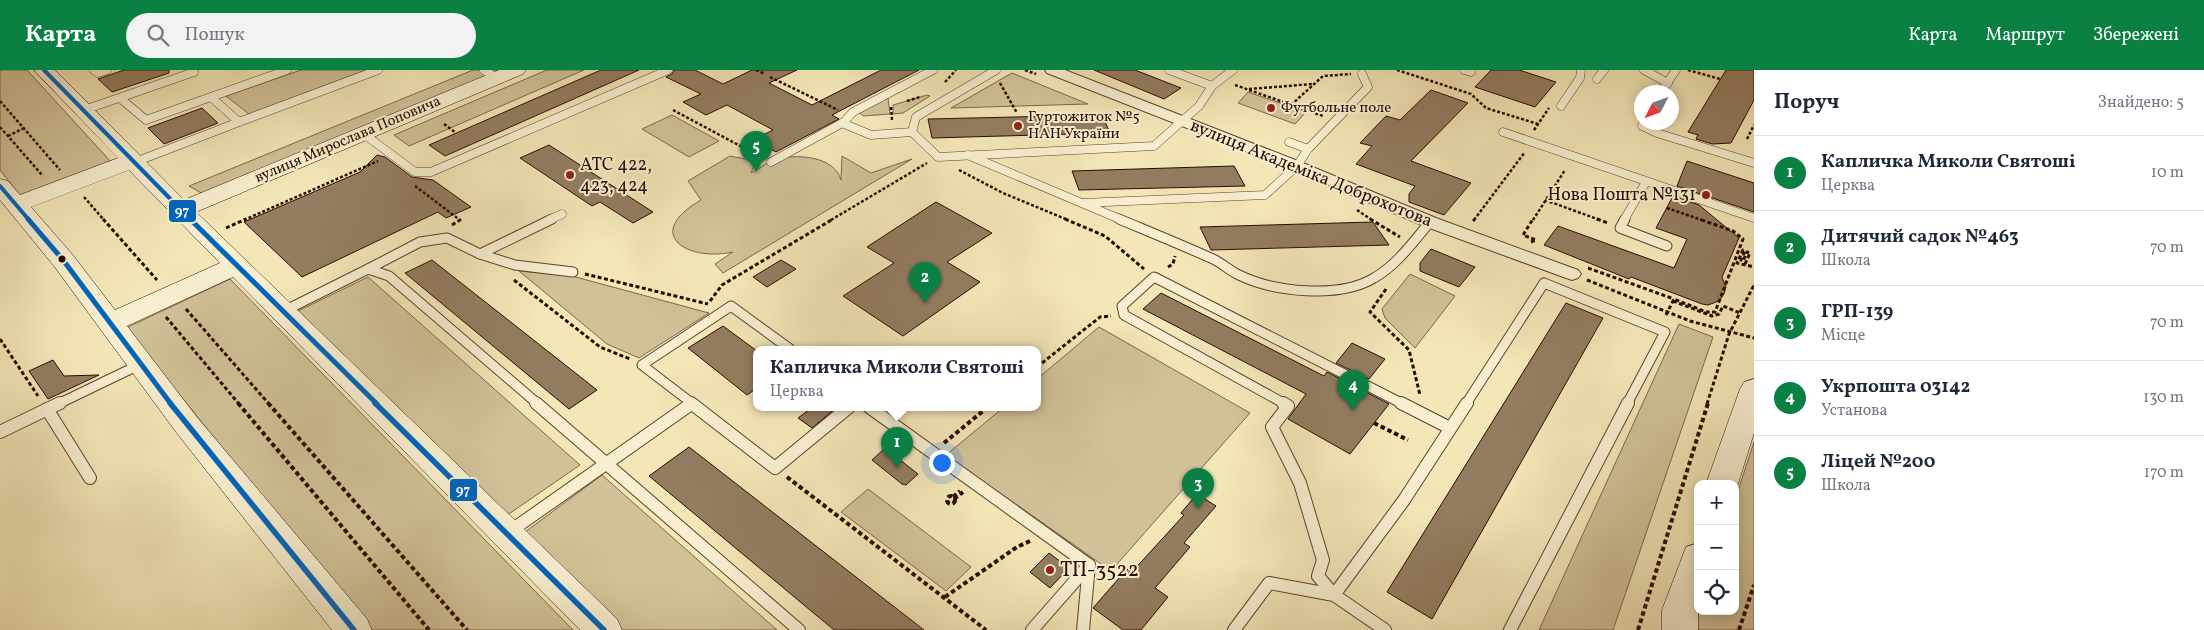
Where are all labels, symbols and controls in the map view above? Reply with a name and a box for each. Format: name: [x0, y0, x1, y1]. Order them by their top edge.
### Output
search box: [126, 13, 476, 58]
text: Карта: [25, 18, 96, 52]
icon: search: [144, 21, 172, 49]
text: Пошук: [184, 22, 245, 48]
text: Карта: [1909, 23, 1957, 48]
text: Маршрут: [1985, 23, 2065, 48]
text: Збережені: [2093, 23, 2179, 48]
north arrow: [1634, 85, 1679, 130]
text: Поруч: [1774, 88, 1839, 117]
street label: вулиця Мирослава Поповича: [252, 91, 444, 189]
text: Знайдено: 5: [2098, 92, 2184, 114]
place label: Футбольне поле: [1281, 98, 1391, 119]
marker: Футбольне поле: [1265, 102, 1277, 114]
place label: Гуртожиток №5 НАН України: [1028, 107, 1140, 145]
street label: вулиця Академіка Доброхотова: [1186, 114, 1436, 234]
marker: Гуртожиток №5 НАН України: [1012, 120, 1024, 132]
pin: 5: [740, 131, 772, 172]
text: Капличка Миколи Святоші: [1821, 149, 2076, 175]
place label: АТС 422, 423, 424: [580, 153, 652, 199]
text: 1: [1787, 162, 1793, 184]
text: 10 m: [2151, 162, 2184, 184]
marker: АТС 422, 423, 424: [564, 169, 576, 181]
text: Церква: [1821, 175, 1875, 197]
place label: Нова Пошта №131: [1548, 183, 1696, 208]
marker: Нова Пошта №131: [1700, 189, 1712, 201]
line badge: 97: [168, 199, 197, 223]
text: 97: [175, 203, 190, 222]
text: Дитячий садок №463: [1821, 224, 2019, 250]
text: 2: [1786, 237, 1794, 259]
text: 70 m: [2150, 237, 2184, 259]
text: Школа: [1821, 250, 1871, 272]
unlabelled marker: [57, 254, 67, 264]
pin: 2: [909, 262, 941, 303]
text: ГРП-139: [1821, 299, 1893, 325]
text: 3: [1786, 312, 1794, 334]
text: 70 m: [2150, 312, 2184, 334]
text: Місце: [1821, 325, 1865, 347]
popup: [753, 346, 1041, 411]
text: Капличка Миколи Святоші: [770, 355, 1024, 381]
pin: 4: [1337, 370, 1369, 411]
text: Укрпошта 03142: [1821, 374, 1970, 400]
text: Церква: [770, 381, 824, 403]
text: 4: [1785, 387, 1795, 409]
text: 130 m: [2143, 387, 2184, 409]
text: Установа: [1821, 400, 1887, 422]
pin: 1: [881, 427, 913, 468]
text: Ліцей №200: [1821, 449, 1935, 475]
your location: [929, 450, 955, 476]
text: 5: [1786, 462, 1794, 484]
text: 170 m: [2144, 462, 2184, 484]
pin: 3: [1182, 468, 1214, 509]
text: Школа: [1821, 475, 1871, 497]
line badge: 97: [449, 478, 478, 502]
map controls: [1694, 480, 1739, 615]
button: +: [1694, 480, 1739, 525]
text: 97: [456, 482, 471, 501]
button: −: [1694, 525, 1739, 570]
place label: ТП-3522: [1060, 556, 1139, 585]
marker: ТП-3522: [1044, 564, 1056, 576]
button: locate: [1694, 570, 1739, 615]

